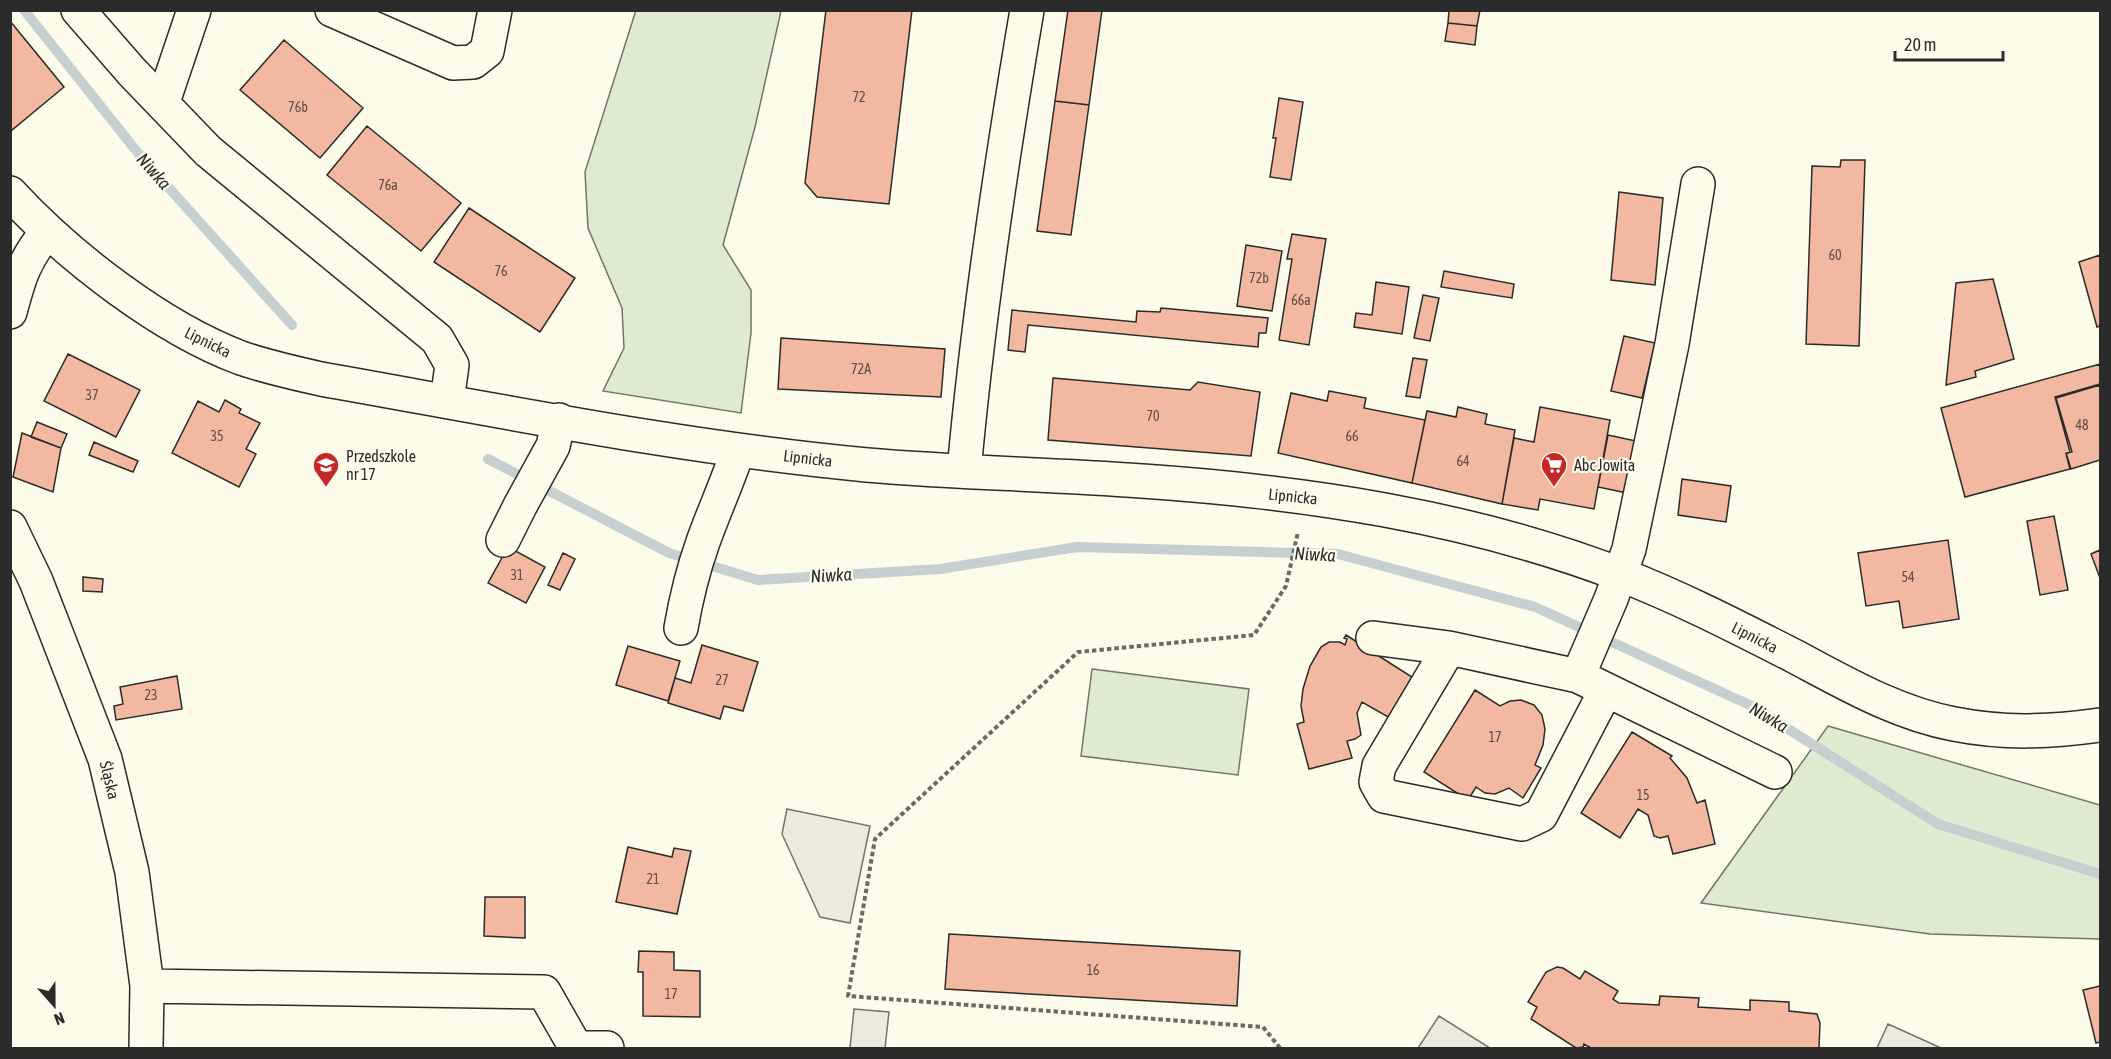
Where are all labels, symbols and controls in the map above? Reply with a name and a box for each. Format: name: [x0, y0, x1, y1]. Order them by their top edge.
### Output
scale bar: [1895, 24, 2003, 62]
text: 20 m: [1904, 34, 1936, 55]
house number: 72: [852, 89, 866, 105]
house number: 76b: [288, 99, 308, 115]
water label: Niwka: [132, 148, 176, 194]
house number: 76a: [378, 177, 398, 193]
house number: 60: [1828, 247, 1842, 263]
house number: 76: [494, 263, 508, 279]
house number: 72b: [1249, 270, 1269, 286]
house number: 66a: [1291, 292, 1311, 308]
street label: Lipnicka: [181, 323, 234, 362]
house number: 72A: [851, 361, 871, 377]
house number: 37: [85, 387, 99, 403]
house number: 70: [1146, 408, 1160, 424]
house number: 48: [2075, 417, 2089, 433]
house number: 35: [210, 428, 224, 444]
house number: 66: [1345, 428, 1359, 444]
street label: Lipnicka: [782, 446, 834, 471]
place label: Przedszkole nr 17: [346, 447, 416, 483]
school or university icon: Przedszkole nr 17: [311, 450, 341, 488]
supermarket icon: Abc Jowita: [1539, 450, 1569, 488]
house number: 64: [1456, 453, 1470, 469]
place label: Abc Jowita: [1574, 456, 1635, 474]
street label: Lipnicka: [1267, 484, 1318, 509]
water label: Niwka: [1294, 542, 1337, 566]
water label: Niwka: [810, 563, 853, 587]
house number: 31: [510, 567, 524, 583]
house number: 54: [1901, 569, 1915, 585]
street label: Lipnicka: [1728, 618, 1781, 657]
house number: 27: [715, 672, 729, 688]
house number: 23: [144, 687, 158, 703]
water label: Niwka: [1746, 697, 1793, 737]
house number: 17: [1488, 729, 1502, 745]
street label: Śląska: [96, 759, 123, 801]
house number: 15: [1636, 787, 1650, 803]
house number: 21: [646, 871, 660, 887]
house number: 16: [1086, 962, 1100, 978]
north arrow: [24, 975, 84, 1035]
house number: 17: [664, 986, 678, 1002]
text: N: [52, 1009, 67, 1029]

